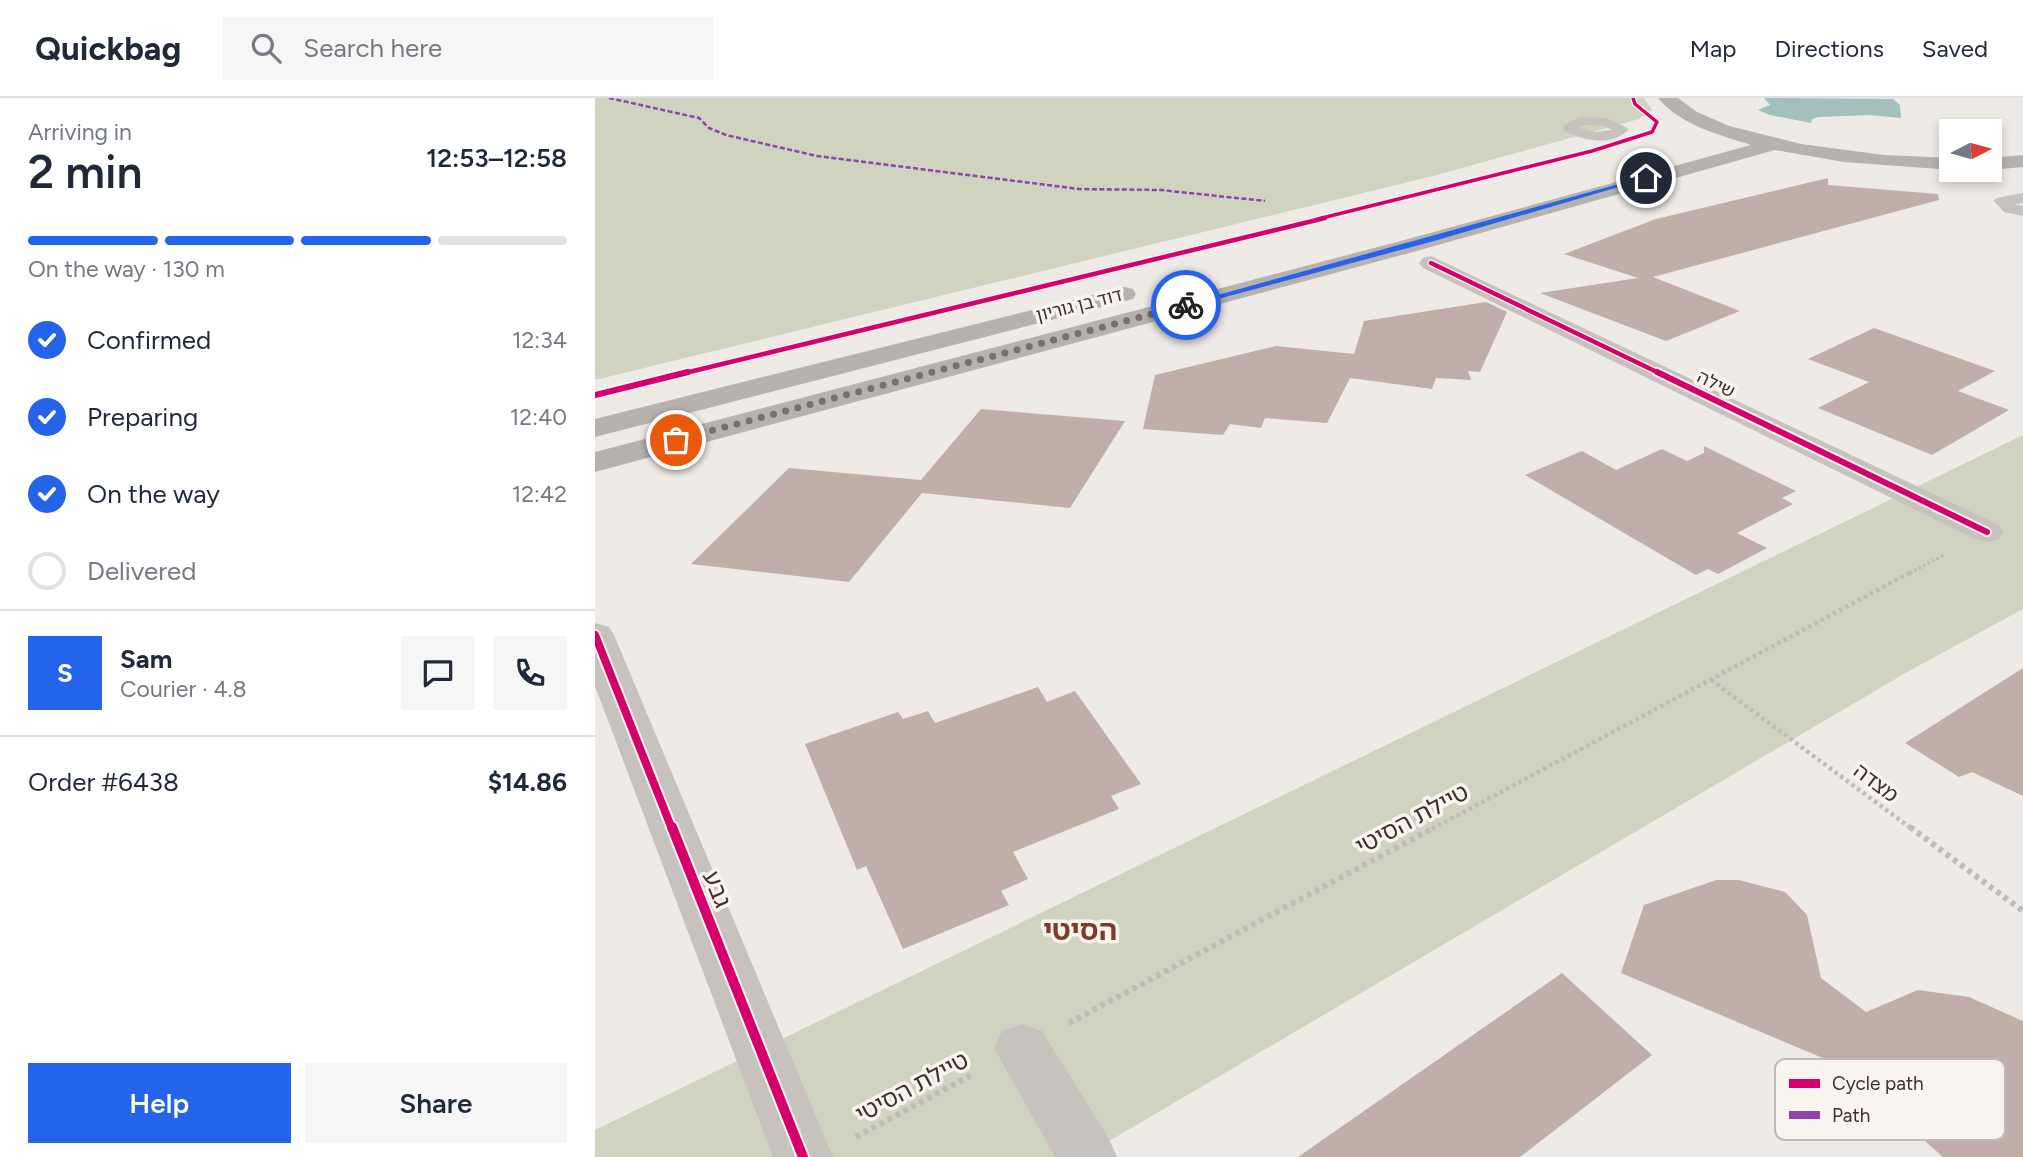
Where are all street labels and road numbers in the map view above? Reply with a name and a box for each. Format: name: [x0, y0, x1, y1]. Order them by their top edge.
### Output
street label: דוד בן גוריון: [1034, 284, 1125, 326]
street label: שילה: [1694, 366, 1738, 402]
street label: מצדה: [1849, 758, 1904, 807]
street label: טיילת הסיטי: [1350, 777, 1473, 860]
street label: גבע: [697, 866, 738, 911]
street label: טיילת הסיטי: [850, 1045, 973, 1128]

